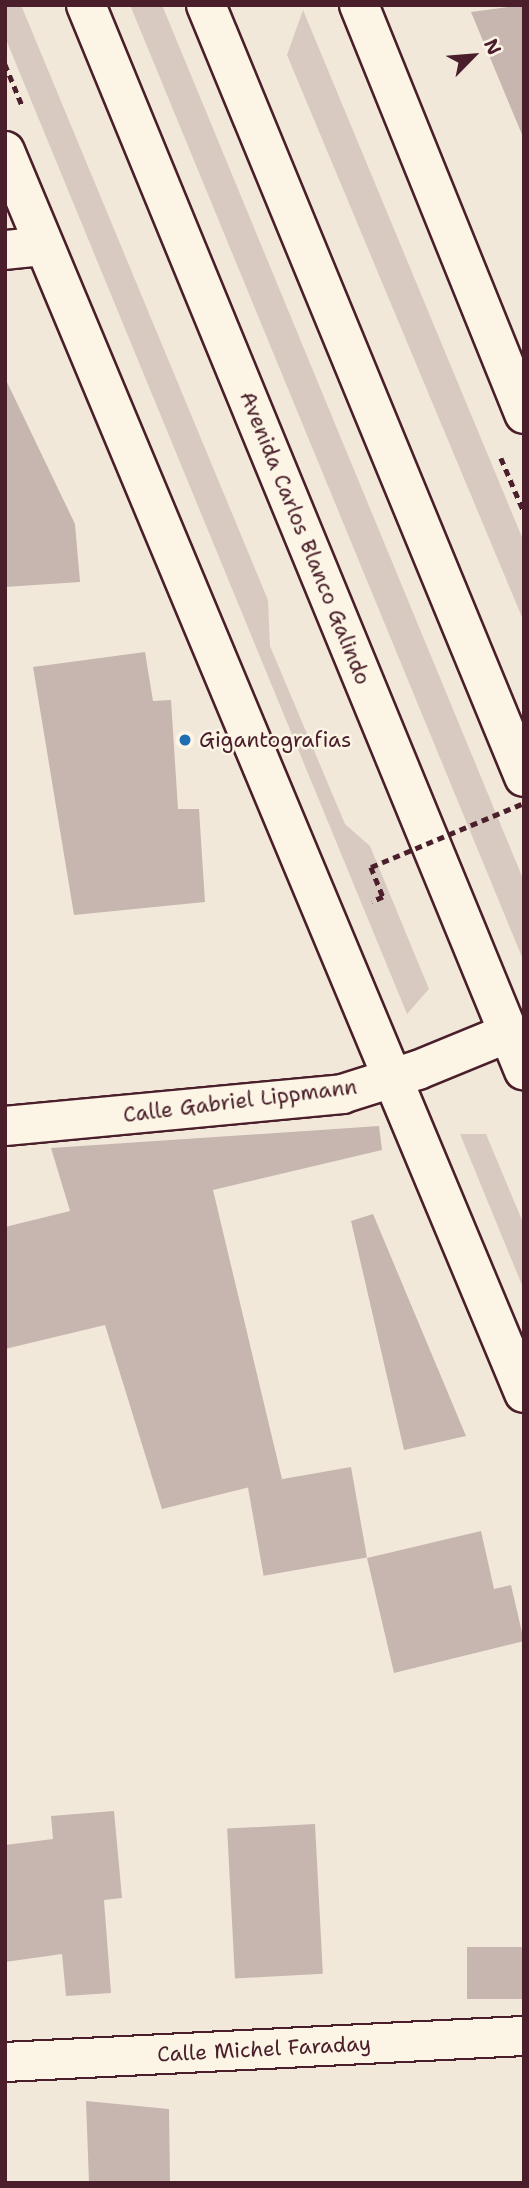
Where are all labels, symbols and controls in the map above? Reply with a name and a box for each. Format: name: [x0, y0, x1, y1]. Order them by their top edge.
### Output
north arrow: [438, 21, 508, 91]
text: N: [478, 35, 507, 59]
street label: Avenida Carlos Blanco Galindo: [234, 388, 376, 688]
place label: Gigantografias: [199, 727, 352, 753]
marker: Gigantografias: [177, 732, 193, 748]
street label: Calle Gabriel Lippmann: [122, 1074, 358, 1128]
street label: Calle Michel Faraday: [156, 2031, 372, 2067]

